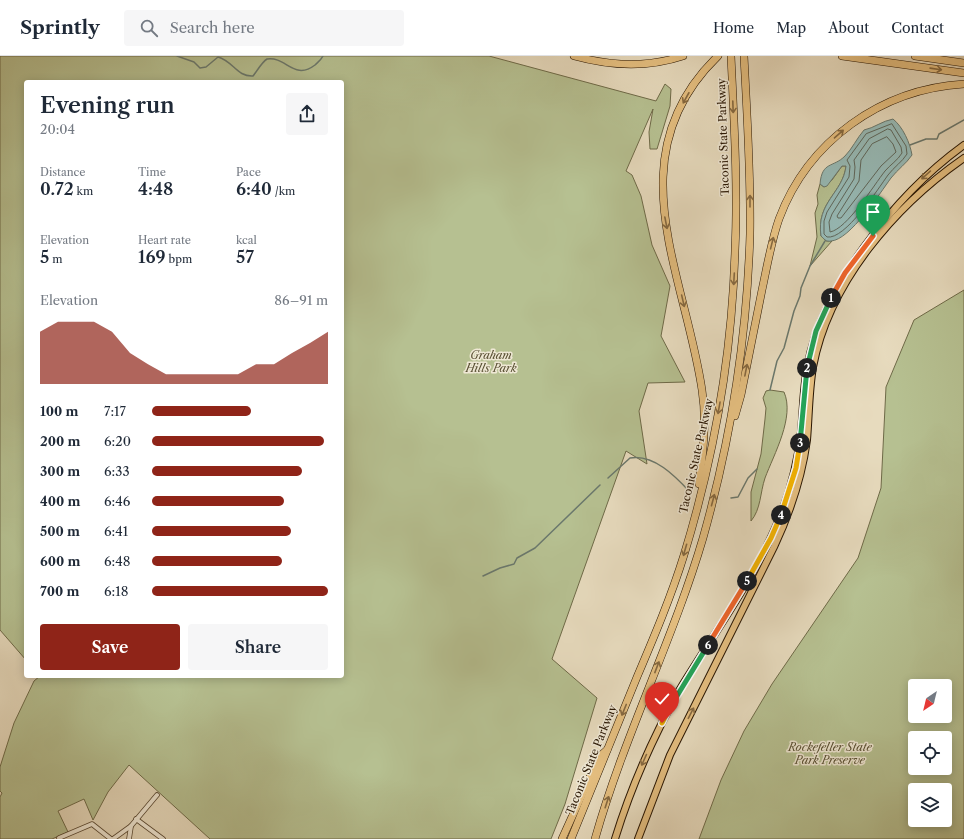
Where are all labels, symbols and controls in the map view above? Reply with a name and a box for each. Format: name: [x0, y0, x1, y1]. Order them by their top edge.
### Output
search box: [124, 10, 404, 46]
text: Sprintly: [20, 16, 100, 39]
icon: search: [138, 17, 160, 39]
text: Search here: [170, 18, 255, 37]
text: Home: [713, 19, 754, 37]
text: Map: [776, 19, 806, 37]
text: About: [828, 19, 869, 37]
text: Contact: [891, 19, 944, 37]
one-way arrow: [929, 65, 942, 73]
street label: Taconic State Parkway: [714, 77, 732, 196]
text: Evening run: [40, 92, 175, 119]
one-way arrow: [682, 92, 689, 104]
button: share: [286, 93, 328, 135]
one-way arrow: [729, 100, 737, 113]
text: 20:04: [40, 121, 75, 137]
one-way arrow: [833, 130, 843, 139]
text: Distance: [40, 165, 86, 179]
text: Time: [138, 165, 166, 179]
text: Pace: [236, 165, 261, 179]
one-way arrow: [921, 170, 931, 179]
text: 0.72: [40, 179, 74, 199]
text: 4:48: [138, 179, 173, 199]
text: 6:40: [236, 179, 272, 199]
text: km: [74, 184, 93, 198]
text: /km: [272, 184, 295, 198]
one-way arrow: [746, 195, 754, 208]
pin: [856, 195, 890, 236]
icon: arrive: [862, 201, 884, 223]
one-way arrow: [662, 216, 670, 229]
text: Elevation: [40, 233, 89, 247]
text: Heart rate: [138, 233, 191, 247]
text: kcal: [236, 233, 257, 247]
one-way arrow: [769, 237, 776, 250]
text: 5: [40, 247, 49, 267]
text: 169: [138, 247, 166, 267]
text: 57: [236, 247, 254, 267]
text: m: [49, 252, 63, 266]
text: bpm: [166, 252, 192, 266]
one-way arrow: [730, 272, 738, 285]
pin: 1: [821, 288, 841, 308]
text: 1: [829, 291, 833, 305]
text: Elevation: [40, 292, 98, 308]
text: 86–91 m: [274, 292, 328, 308]
one-way arrow: [680, 294, 688, 307]
park label: Graham Hills Park: [464, 348, 517, 375]
pin: 2: [797, 358, 817, 378]
text: 2: [804, 361, 810, 375]
one-way arrow: [743, 364, 751, 377]
street label: Taconic State Parkway: [676, 396, 716, 515]
one-way arrow: [715, 401, 723, 414]
text: 100 m: [40, 403, 79, 419]
text: 7:17: [104, 403, 126, 419]
text: 200 m: [40, 433, 80, 449]
text: 6:20: [104, 433, 131, 449]
pin: 3: [790, 433, 810, 453]
text: 3: [797, 436, 803, 450]
text: 300 m: [40, 463, 80, 479]
text: 6:33: [104, 463, 130, 479]
text: 400 m: [40, 493, 80, 509]
text: 6:46: [104, 493, 130, 509]
one-way arrow: [710, 494, 718, 507]
pin: 4: [771, 505, 791, 525]
text: 4: [778, 508, 784, 522]
text: 500 m: [40, 523, 80, 539]
text: 6:41: [104, 523, 128, 539]
one-way arrow: [681, 543, 688, 556]
text: 600 m: [40, 553, 81, 569]
text: 6:48: [104, 553, 130, 569]
pin: 5: [737, 571, 757, 591]
text: 5: [744, 574, 750, 588]
text: 700 m: [40, 583, 80, 599]
text: 6:18: [104, 583, 128, 599]
button: Save: [40, 624, 180, 670]
button: Share: [188, 624, 328, 670]
pin: 6: [698, 635, 718, 655]
text: 6: [705, 638, 711, 652]
one-way arrow: [653, 661, 661, 673]
north arrow: [908, 679, 952, 723]
map controls: [908, 679, 952, 827]
pin: [645, 682, 679, 723]
icon: check: [651, 688, 673, 710]
street label: Taconic State Parkway: [562, 702, 620, 817]
one-way arrow: [619, 704, 627, 716]
one-way arrow: [688, 707, 695, 719]
button: locate: [908, 731, 952, 775]
park label: Rockefeller State Park Preserve: [787, 740, 872, 767]
one-way arrow: [640, 754, 647, 766]
button: layers: [908, 783, 952, 827]
one-way arrow: [603, 796, 611, 808]

